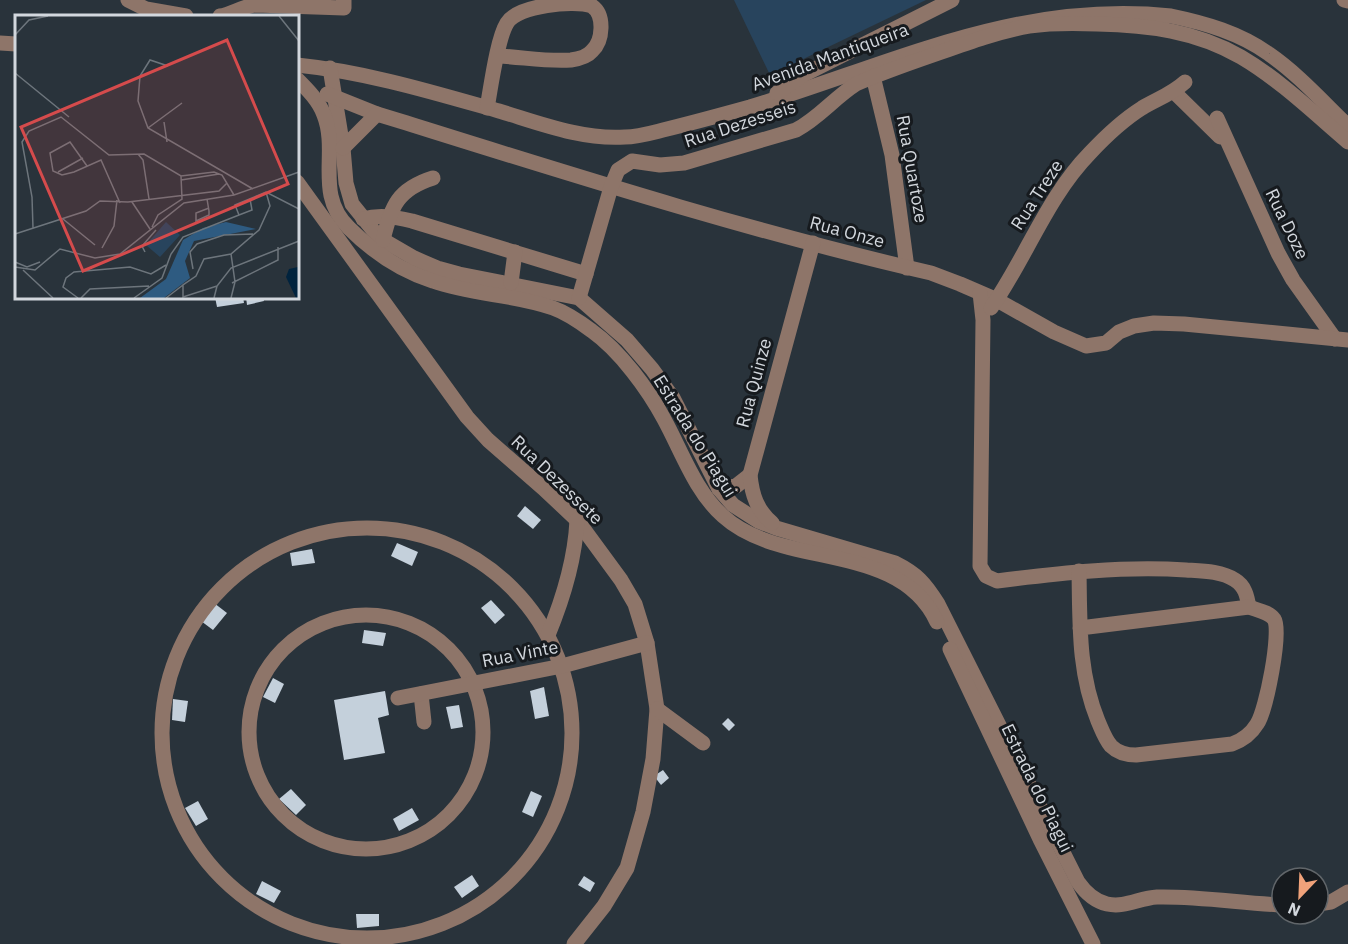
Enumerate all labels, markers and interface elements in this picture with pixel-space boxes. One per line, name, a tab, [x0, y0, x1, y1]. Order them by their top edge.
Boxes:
inset map	[15, 15, 298, 298]
street label: Avenida Mantiqueira	[748, 17, 912, 96]
street label: Rua Dezesseis	[681, 95, 799, 152]
street label: Rua Quartoze	[892, 113, 933, 225]
street label: Rua Treze	[1005, 155, 1068, 234]
street label: Rua Doze	[1261, 185, 1314, 263]
street label: Rua Onze	[807, 210, 887, 253]
street label: Rua Quinze	[731, 336, 776, 430]
street label: Estrada do Piagui	[649, 370, 742, 501]
street label: Rua Dezessete	[507, 430, 608, 529]
street label: Rua Vinte	[480, 635, 560, 672]
street label: Estrada do Piagui	[996, 720, 1078, 856]
north arrow	[1270, 866, 1330, 926]
text: N	[1285, 898, 1303, 921]

